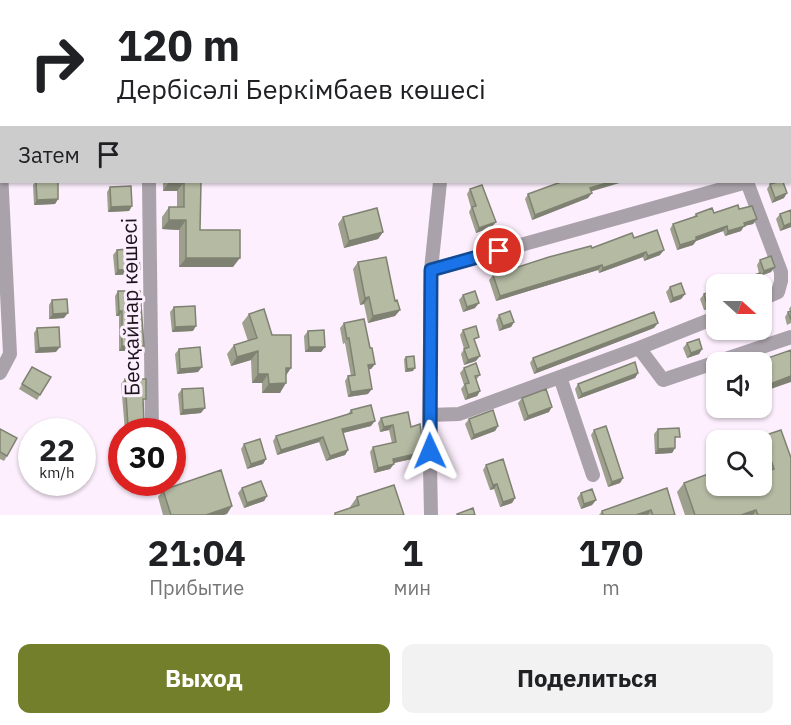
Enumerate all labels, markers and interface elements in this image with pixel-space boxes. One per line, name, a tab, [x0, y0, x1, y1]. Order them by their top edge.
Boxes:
text: 120 m	[117, 18, 240, 73]
icon: right	[18, 24, 96, 102]
text: Дербісәлі Беркімбаев көшесі	[117, 71, 486, 106]
icon: arrive	[92, 138, 125, 171]
text: Затем	[18, 140, 80, 169]
street label: Бесқайнар көшесі	[114, 218, 146, 396]
pin	[473, 225, 524, 276]
icon: arrive	[482, 234, 515, 267]
north arrow	[706, 274, 772, 340]
map controls	[706, 274, 772, 496]
button: sound	[706, 352, 772, 418]
speed limit sign: 30	[108, 418, 186, 496]
position arrow	[398, 419, 462, 483]
text: 22	[39, 430, 75, 469]
button: search	[706, 430, 772, 496]
text: km/h	[39, 463, 75, 482]
text: 21:04	[148, 529, 246, 576]
text: 1	[401, 529, 423, 576]
text: 170	[579, 529, 643, 576]
text: Прибытие	[149, 574, 244, 601]
text: мин	[394, 574, 431, 601]
text: m	[602, 574, 620, 601]
button: Выход	[18, 644, 390, 713]
button: Поделиться	[402, 644, 773, 713]

